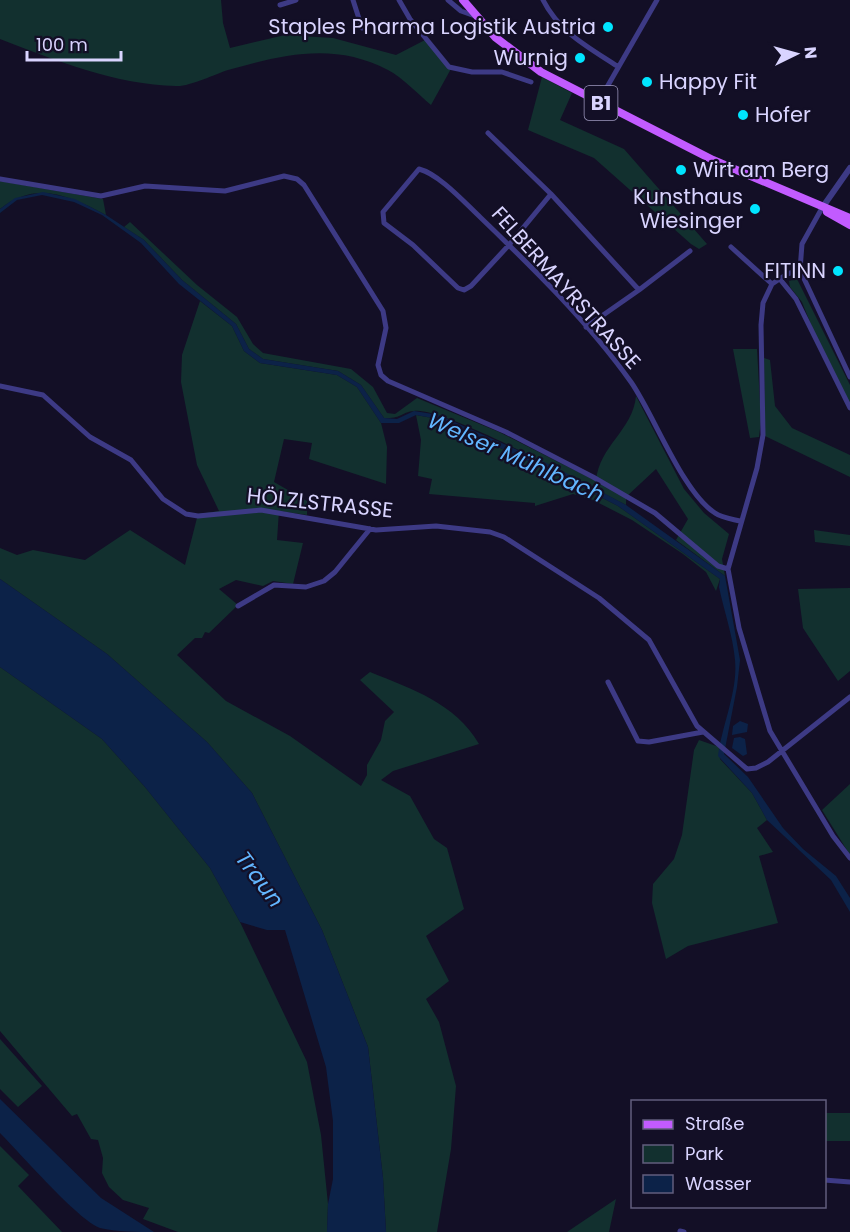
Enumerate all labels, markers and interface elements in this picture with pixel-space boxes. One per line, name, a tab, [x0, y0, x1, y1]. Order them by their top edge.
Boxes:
place label: Staples Pharma Logistik Austria	[268, 12, 596, 41]
marker: Staples Pharma Logistik Austria	[601, 20, 615, 34]
scale bar	[27, 24, 122, 62]
north arrow	[766, 24, 826, 84]
text: 100 m	[36, 32, 88, 57]
place label: Wurnig	[493, 43, 568, 72]
text: N	[798, 46, 822, 60]
marker: Wurnig	[573, 51, 587, 65]
place label: Happy Fit	[659, 67, 757, 96]
marker: Happy Fit	[640, 75, 654, 89]
road number: B1	[584, 86, 618, 120]
place label: Hofer	[755, 100, 811, 129]
marker: Hofer	[736, 108, 750, 122]
place label: Wirt am Berg	[693, 155, 829, 184]
marker: Wirt am Berg	[674, 163, 688, 177]
place label: Kunsthaus Wiesinger	[633, 182, 743, 235]
street label: FELBERMAYRSTRASSE	[485, 200, 647, 375]
marker: Kunsthaus Wiesinger	[748, 202, 762, 216]
place label: FITINN	[764, 256, 826, 285]
marker: FITINN	[831, 264, 845, 278]
water label: Welser Mühlbach	[423, 405, 609, 510]
street label: HÖLZLSTRASSE	[246, 480, 394, 525]
water label: Traun	[228, 845, 291, 914]
legend	[631, 1100, 826, 1208]
text: Straße	[685, 1111, 744, 1136]
text: Park	[685, 1141, 724, 1166]
text: Wasser	[685, 1171, 752, 1196]

